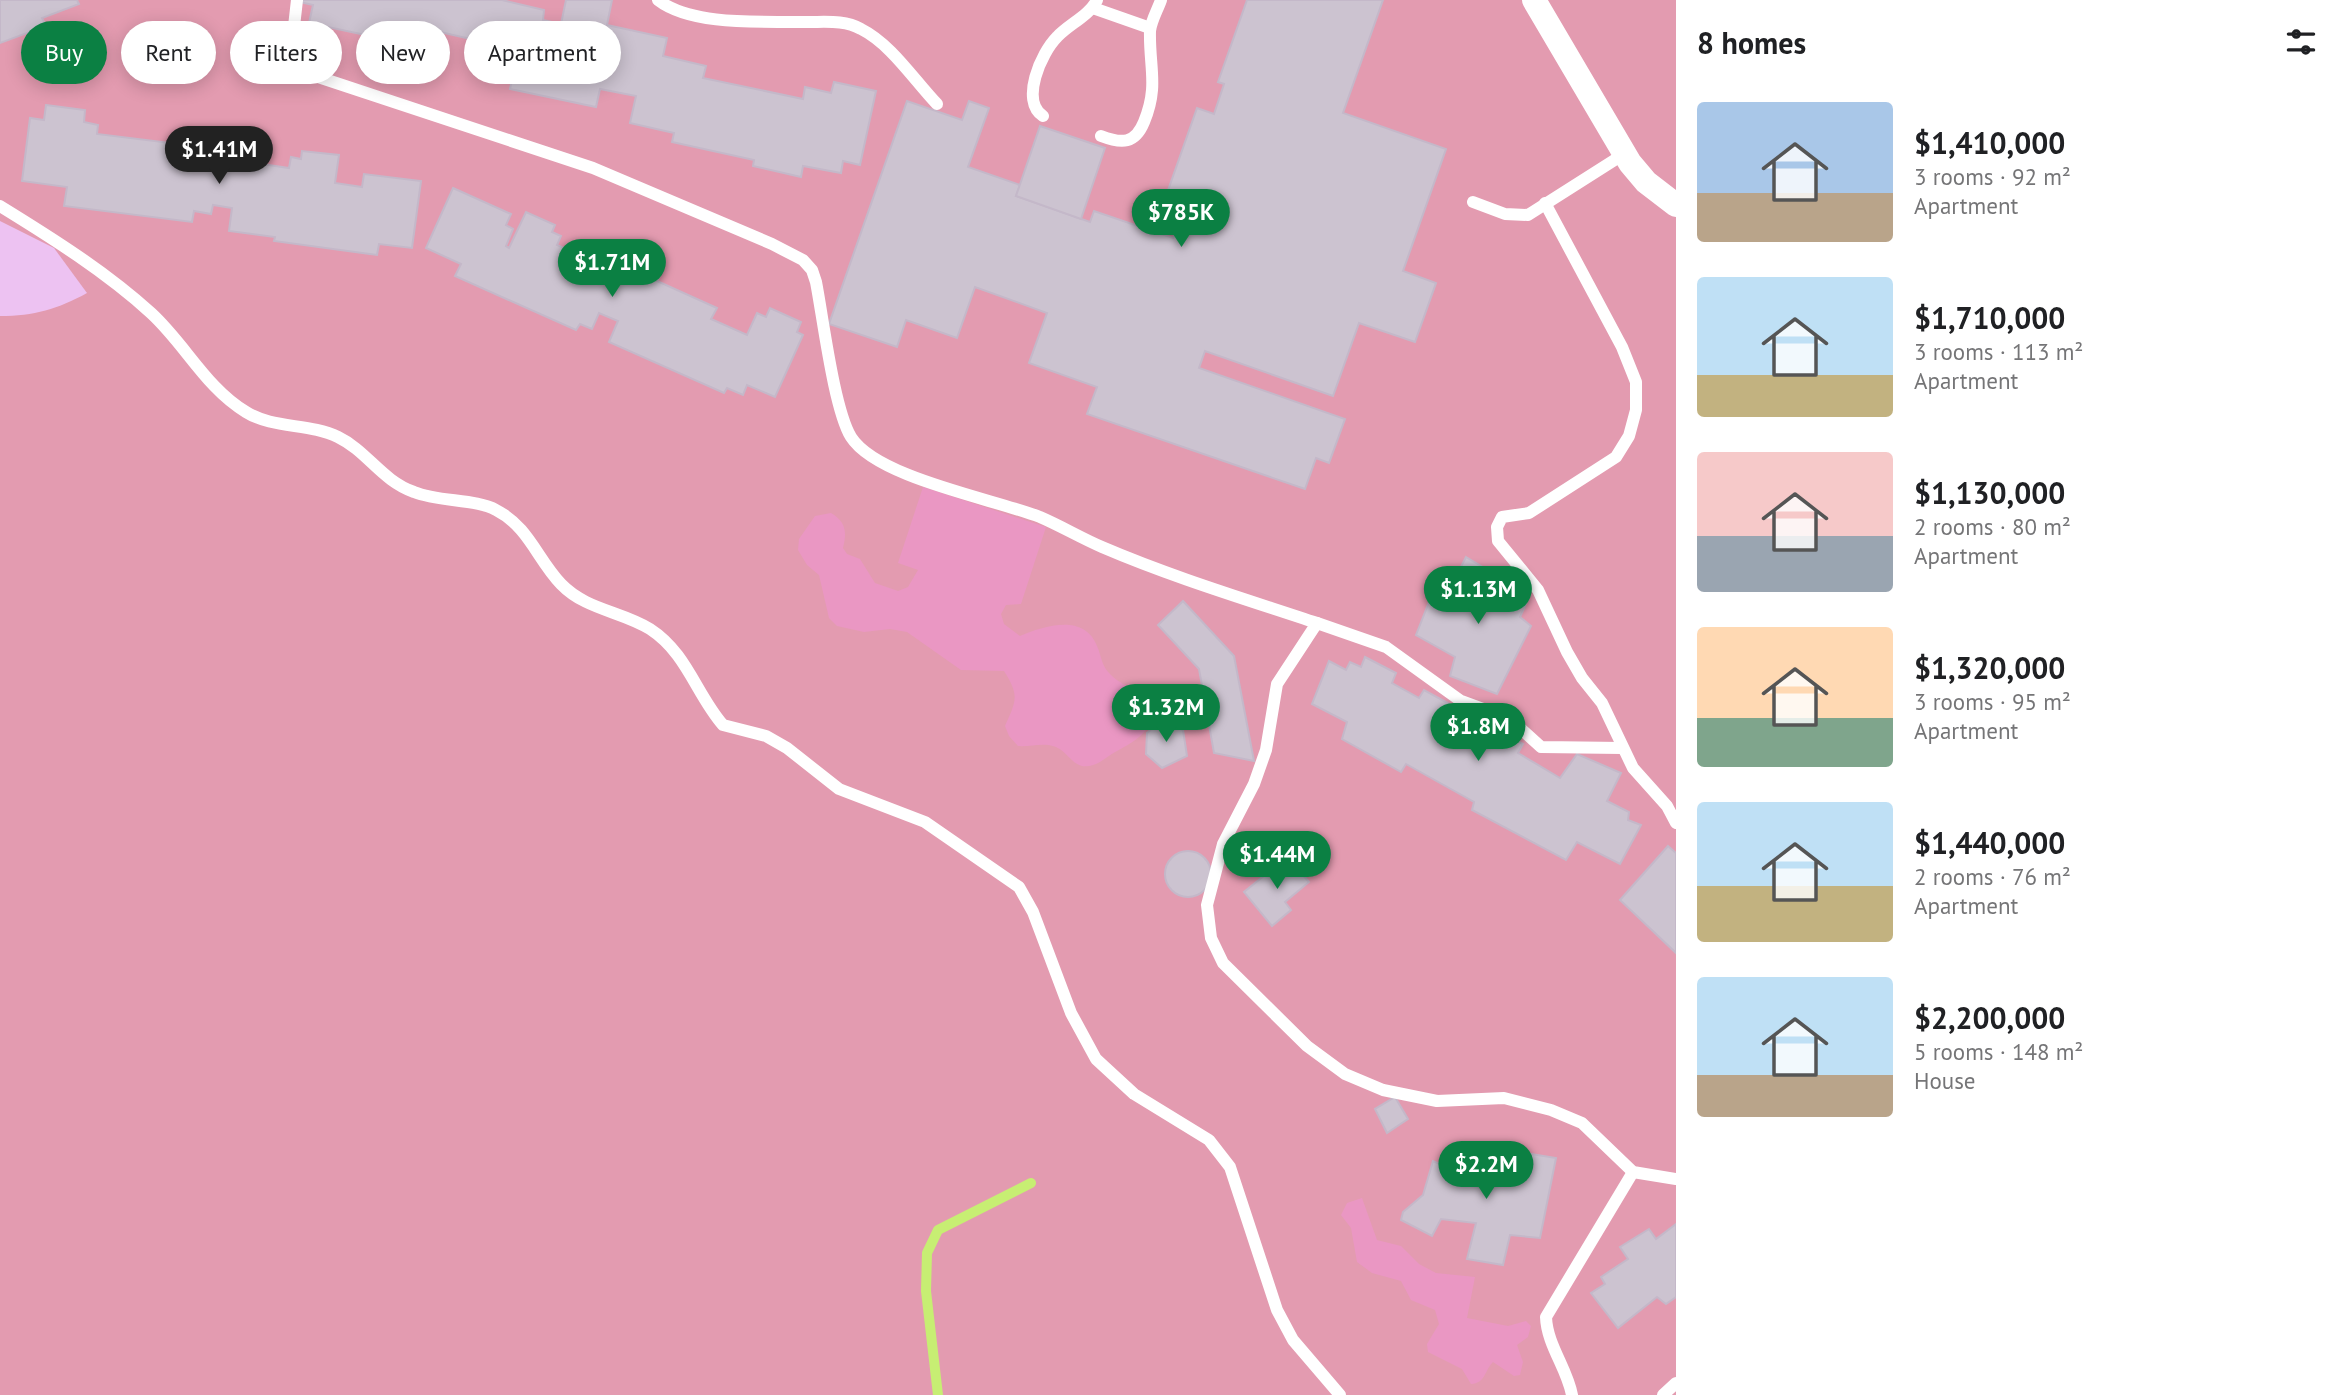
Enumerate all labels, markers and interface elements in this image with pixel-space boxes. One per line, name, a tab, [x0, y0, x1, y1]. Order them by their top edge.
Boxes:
chip: Buy	[21, 21, 107, 84]
chip: Rent	[121, 21, 216, 84]
chip: Filters	[230, 21, 342, 84]
chip: New	[356, 21, 450, 84]
chip: Apartment	[464, 21, 621, 84]
text: 8 homes	[1697, 23, 1806, 62]
icon: filters	[2282, 23, 2320, 61]
text: $1,410,000	[1914, 123, 2065, 162]
pin: $1.41M	[162, 127, 276, 186]
icon: home	[1753, 130, 1837, 214]
text: $1.41M	[181, 134, 257, 163]
text: 3 rooms · 92 m²	[1914, 162, 2071, 191]
pin: $785K	[1132, 190, 1230, 249]
text: Apartment	[1914, 191, 2018, 220]
text: $785K	[1148, 197, 1214, 226]
pin: $1.71M	[555, 240, 669, 299]
text: $1.71M	[574, 247, 650, 276]
text: $1,710,000	[1914, 298, 2065, 337]
icon: home	[1753, 305, 1837, 389]
text: 3 rooms · 113 m²	[1914, 337, 2083, 366]
text: Apartment	[1914, 366, 2018, 395]
text: $1,130,000	[1914, 473, 2065, 512]
icon: home	[1753, 480, 1837, 564]
text: 2 rooms · 80 m²	[1914, 512, 2071, 541]
text: Apartment	[1914, 541, 2018, 570]
pin: $1.13M	[1421, 566, 1535, 626]
text: $1.13M	[1440, 574, 1516, 603]
text: $1,320,000	[1914, 648, 2065, 687]
icon: home	[1753, 655, 1837, 739]
pin: $1.32M	[1109, 684, 1223, 744]
text: 3 rooms · 95 m²	[1914, 687, 2071, 716]
text: $1.32M	[1128, 692, 1204, 721]
pin: $1.8M	[1429, 704, 1527, 763]
text: $1.8M	[1446, 711, 1510, 740]
text: Apartment	[1914, 716, 2018, 745]
text: $1,440,000	[1914, 823, 2065, 862]
icon: home	[1753, 830, 1837, 914]
pin: $1.44M	[1220, 832, 1334, 891]
text: $1.44M	[1239, 839, 1315, 868]
text: 2 rooms · 76 m²	[1914, 862, 2071, 891]
text: Apartment	[1914, 891, 2018, 920]
text: $2,200,000	[1914, 998, 2065, 1037]
icon: home	[1753, 1005, 1837, 1089]
text: 5 rooms · 148 m²	[1914, 1037, 2083, 1066]
text: House	[1914, 1066, 1976, 1095]
pin: $2.2M	[1437, 1142, 1535, 1201]
text: $2.2M	[1454, 1149, 1518, 1178]

